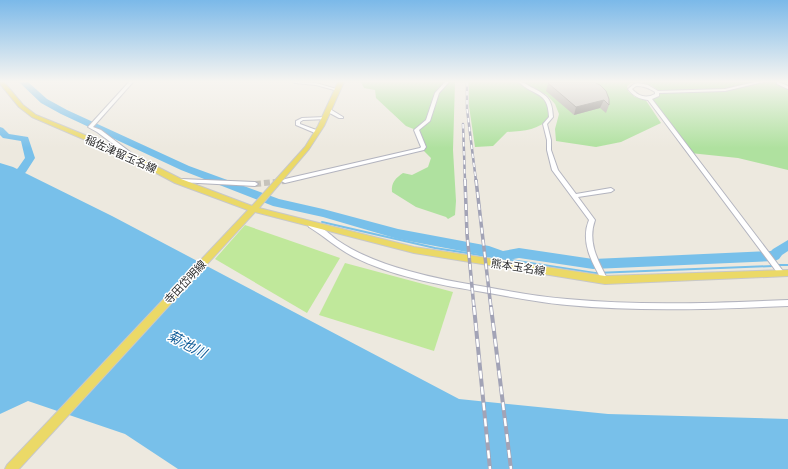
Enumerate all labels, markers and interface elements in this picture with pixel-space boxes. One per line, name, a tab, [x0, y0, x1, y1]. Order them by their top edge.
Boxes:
street label: 稲佐津留玉名線	[83, 133, 159, 175]
street label: 熊本玉名線	[490, 257, 546, 277]
street label: 寺田岱明線	[162, 258, 208, 306]
water label: 菊池川	[165, 327, 211, 362]

